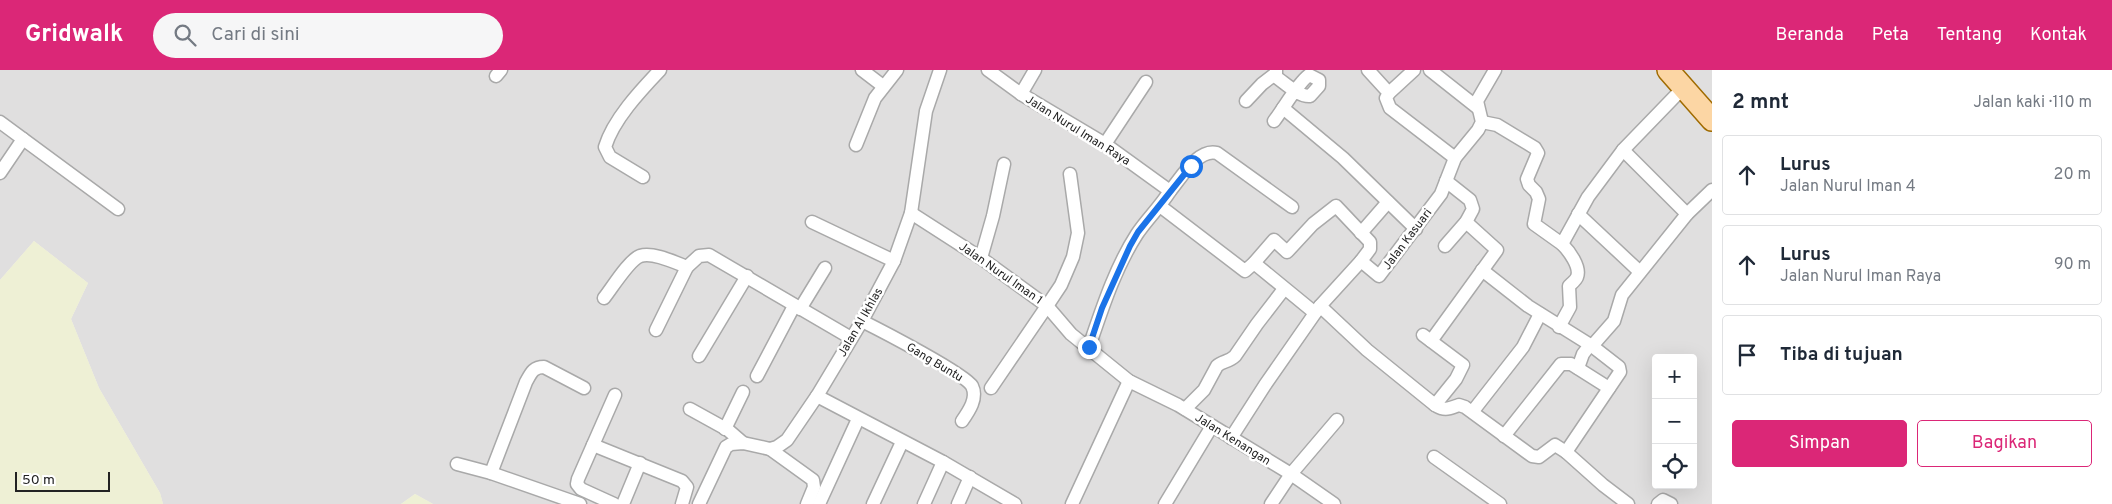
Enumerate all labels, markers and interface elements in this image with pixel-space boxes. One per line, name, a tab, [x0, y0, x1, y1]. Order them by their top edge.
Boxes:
search box	[153, 13, 503, 58]
text: Gridwalk	[25, 20, 123, 50]
icon: search	[171, 21, 199, 49]
text: Cari di sini	[211, 23, 300, 47]
text: Beranda	[1775, 24, 1844, 47]
text: Peta	[1872, 24, 1909, 47]
text: Tentang	[1937, 24, 2002, 47]
text: Kontak	[2030, 24, 2087, 47]
text: 2 mnt	[1732, 89, 1789, 116]
street label: Jalan Nurul Iman Raya	[1022, 92, 1133, 170]
text: Jalan kaki · 110 m	[1973, 93, 2092, 113]
text: Lurus	[1780, 153, 1831, 177]
route start	[1180, 155, 1203, 178]
icon: ahead	[1733, 161, 1761, 189]
text: 20 m	[2054, 165, 2091, 185]
text: Jalan Nurul Iman 4	[1780, 177, 1916, 197]
street label: Jalan Kasuari	[1380, 206, 1436, 273]
street label: Jalan Nurul Iman 1	[955, 239, 1045, 309]
text: Lurus	[1780, 243, 1831, 267]
icon: ahead	[1733, 251, 1761, 279]
text: 90 m	[2054, 255, 2091, 275]
text: Jalan Nurul Iman Raya	[1780, 267, 1941, 287]
street label: Jalan Al Ikhlas	[835, 285, 887, 360]
route end	[1078, 336, 1101, 359]
street label: Gang Buntu	[903, 340, 966, 386]
icon: arrive	[1733, 341, 1761, 369]
text: Tiba di tujuan	[1780, 343, 1903, 367]
map controls	[1652, 354, 1697, 489]
button: +	[1652, 354, 1697, 399]
button: −	[1652, 399, 1697, 444]
street label: Jalan Kenangan	[1192, 410, 1273, 470]
button: Simpan	[1732, 420, 1907, 467]
button: Bagikan	[1917, 420, 2092, 467]
button: locate	[1652, 444, 1697, 489]
scale bar	[15, 469, 110, 492]
text: 50 m	[22, 472, 55, 489]

